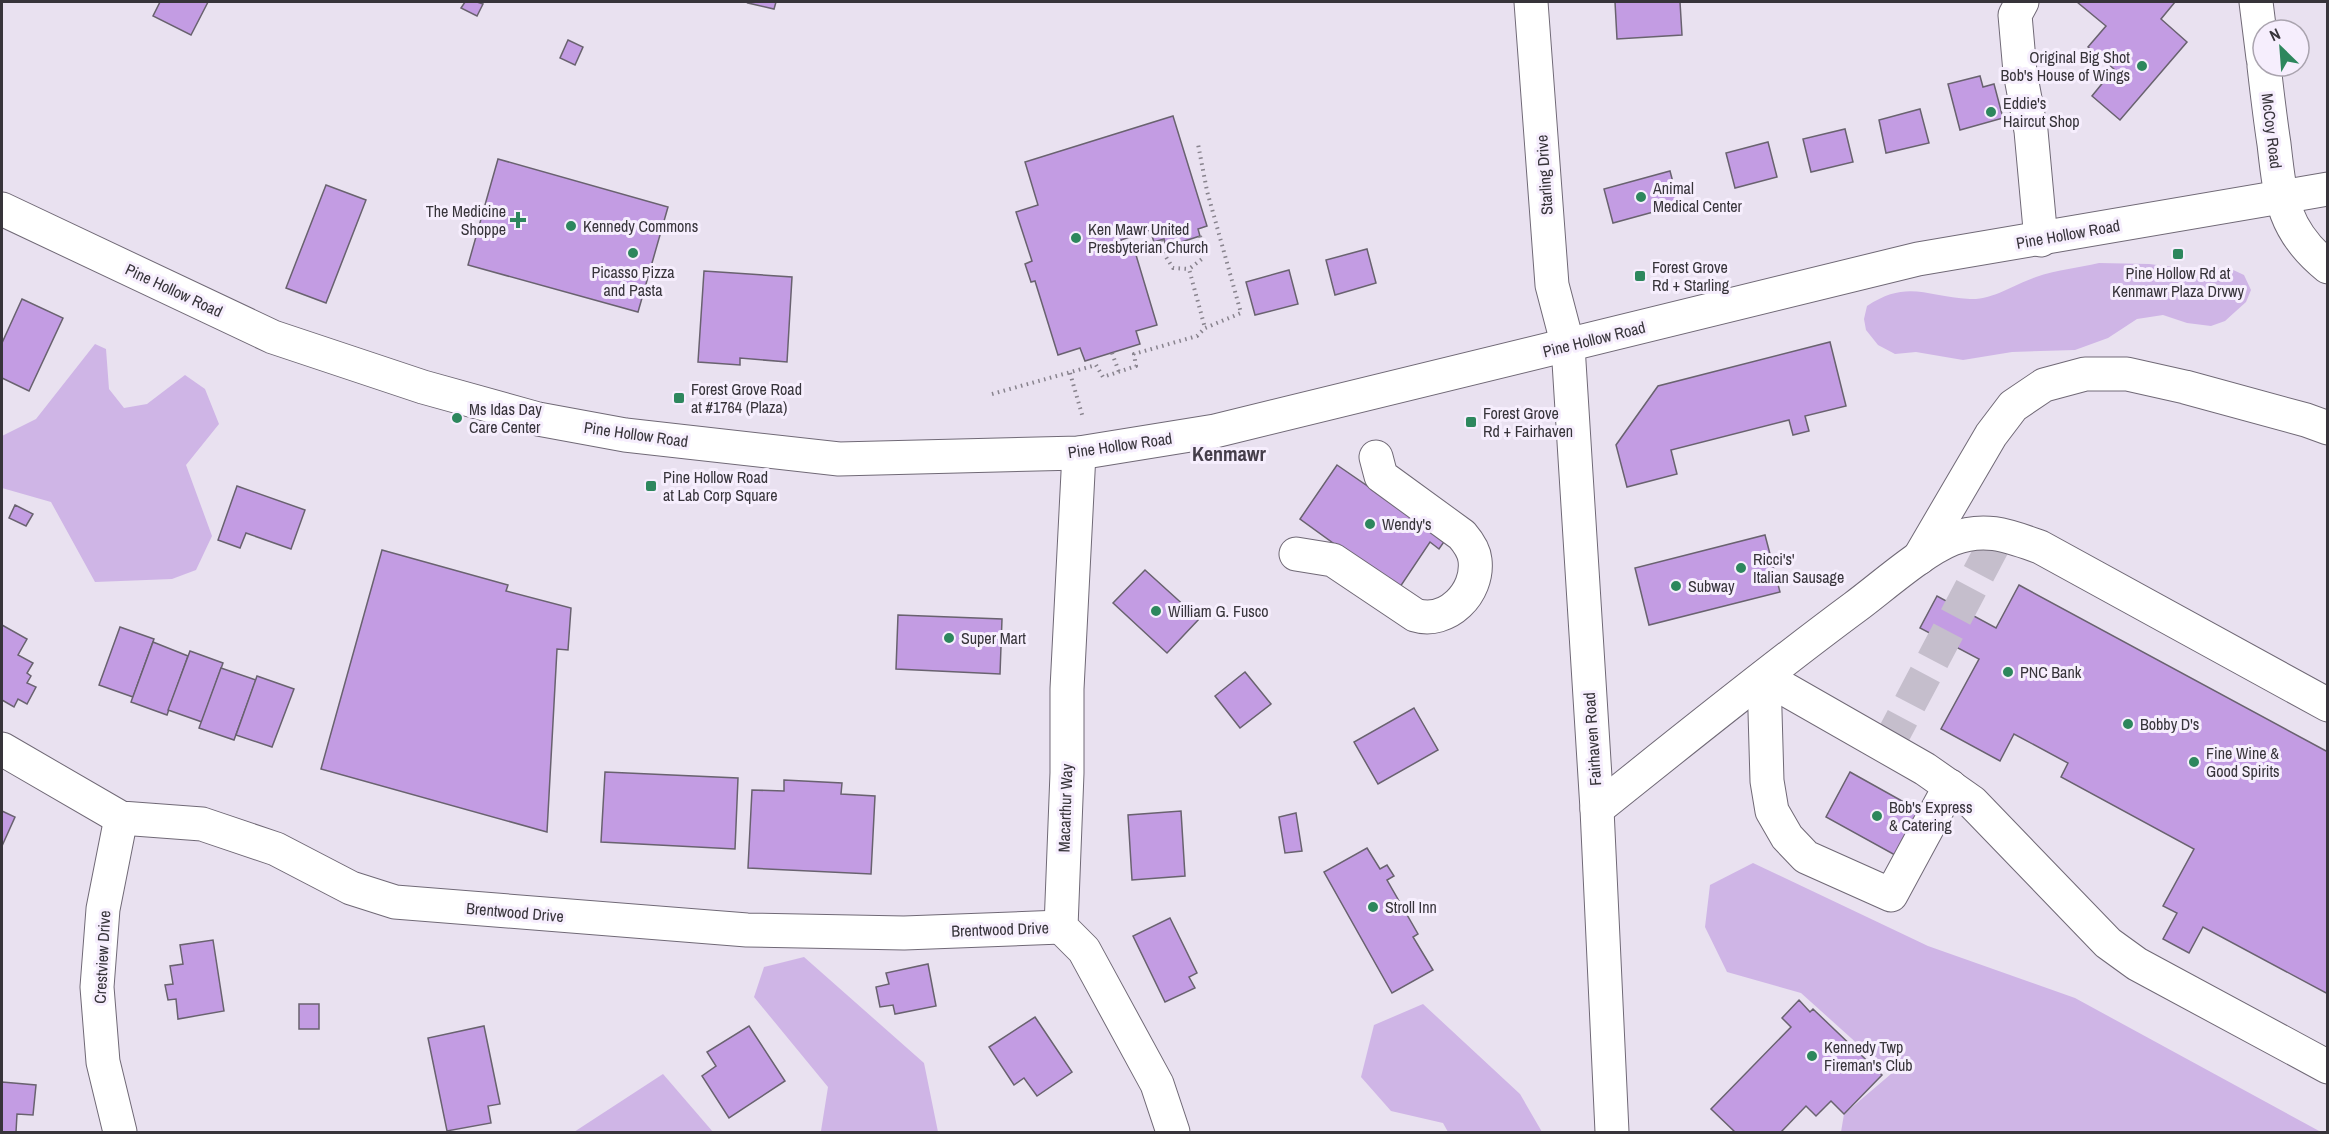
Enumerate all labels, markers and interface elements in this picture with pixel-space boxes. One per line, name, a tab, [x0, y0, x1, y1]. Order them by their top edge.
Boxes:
north arrow	[2251, 18, 2311, 78]
text: N	[2266, 22, 2284, 46]
place label: Original Big Shot Bob's House of Wings	[2001, 46, 2130, 86]
marker: Original Big Shot Bob's House of Wings	[2135, 59, 2149, 73]
place label: Eddie's Haircut Shop	[2003, 92, 2080, 132]
street label: McCoy Road	[2256, 92, 2288, 170]
marker: Eddie's Haircut Shop	[1984, 105, 1998, 119]
street label: Starling Drive	[1530, 134, 1558, 216]
place label: Animal Medical Center	[1652, 177, 1743, 217]
marker: Animal Medical Center	[1634, 190, 1648, 204]
place label: The Medicine Shoppe	[426, 200, 506, 240]
marker: The Medicine Shoppe	[511, 213, 525, 227]
street label: Pine Hollow Road	[2014, 214, 2122, 254]
place label: Kennedy Commons	[583, 215, 698, 237]
place label: Ken Mawr United Presbyterian Church	[1088, 218, 1208, 258]
marker: Kennedy Commons	[564, 219, 578, 233]
marker: Ken Mawr United Presbyterian Church	[1069, 231, 1083, 245]
marker: Picasso Pizza and Pasta	[626, 246, 640, 260]
marker: Pine Hollow Rd at Kenmawr Plaza Drvwy	[2171, 247, 2185, 261]
place label: Forest Grove Rd + Starling	[1652, 256, 1730, 296]
street label: Pine Hollow Road	[122, 258, 226, 322]
place label: Picasso Pizza and Pasta	[591, 261, 675, 301]
place label: Pine Hollow Rd at Kenmawr Plaza Drvwy	[2112, 262, 2244, 302]
marker: Forest Grove Rd + Starling	[1633, 269, 1647, 283]
street label: Pine Hollow Road	[1540, 316, 1648, 362]
place label: Forest Grove Road at #1764 (Plaza)	[691, 378, 802, 418]
marker: Forest Grove Road at #1764 (Plaza)	[672, 391, 686, 405]
place label: Ms Idas Day Care Center	[469, 398, 542, 438]
place label: Forest Grove Rd + Fairhaven	[1483, 402, 1573, 442]
marker: Ms Idas Day Care Center	[450, 411, 464, 425]
marker: Forest Grove Rd + Fairhaven	[1464, 415, 1478, 429]
street label: Pine Hollow Road	[582, 416, 690, 452]
street label: Pine Hollow Road	[1066, 427, 1174, 463]
district label: Kenmawr	[1192, 440, 1267, 467]
place label: Pine Hollow Road at Lab Corp Square	[663, 466, 778, 506]
marker: Pine Hollow Road at Lab Corp Square	[644, 479, 658, 493]
place label: Wendy's	[1382, 513, 1432, 535]
marker: Wendy's	[1363, 517, 1377, 531]
place label: Ricci's' Italian Sausage	[1753, 548, 1844, 588]
marker: Ricci's' Italian Sausage	[1734, 561, 1748, 575]
place label: Subway	[1688, 575, 1735, 597]
marker: Subway	[1669, 579, 1683, 593]
place label: William G. Fusco	[1168, 600, 1269, 622]
marker: William G. Fusco	[1149, 604, 1163, 618]
place label: Super Mart	[961, 627, 1026, 649]
marker: Super Mart	[942, 631, 956, 645]
place label: PNC Bank	[2020, 661, 2082, 683]
marker: PNC Bank	[2001, 665, 2015, 679]
street label: Fairhaven Road	[1578, 692, 1606, 786]
place label: Bobby D's	[2140, 713, 2199, 735]
marker: Bobby D's	[2121, 717, 2135, 731]
place label: Fine Wine & Good Spirits	[2206, 742, 2280, 782]
marker: Fine Wine & Good Spirits	[2187, 755, 2201, 769]
street label: Macarthur Way	[1052, 763, 1078, 853]
place label: Bob's Express & Catering	[1889, 796, 1972, 836]
marker: Bob's Express & Catering	[1870, 809, 1884, 823]
place label: Stroll Inn	[1385, 896, 1437, 918]
street label: Brentwood Drive	[465, 897, 565, 927]
marker: Stroll Inn	[1366, 900, 1380, 914]
street label: Crestview Drive	[89, 910, 115, 1004]
street label: Brentwood Drive	[951, 916, 1049, 942]
place label: Kennedy Twp Fireman's Club	[1824, 1036, 1913, 1076]
marker: Kennedy Twp Fireman's Club	[1805, 1049, 1819, 1063]

